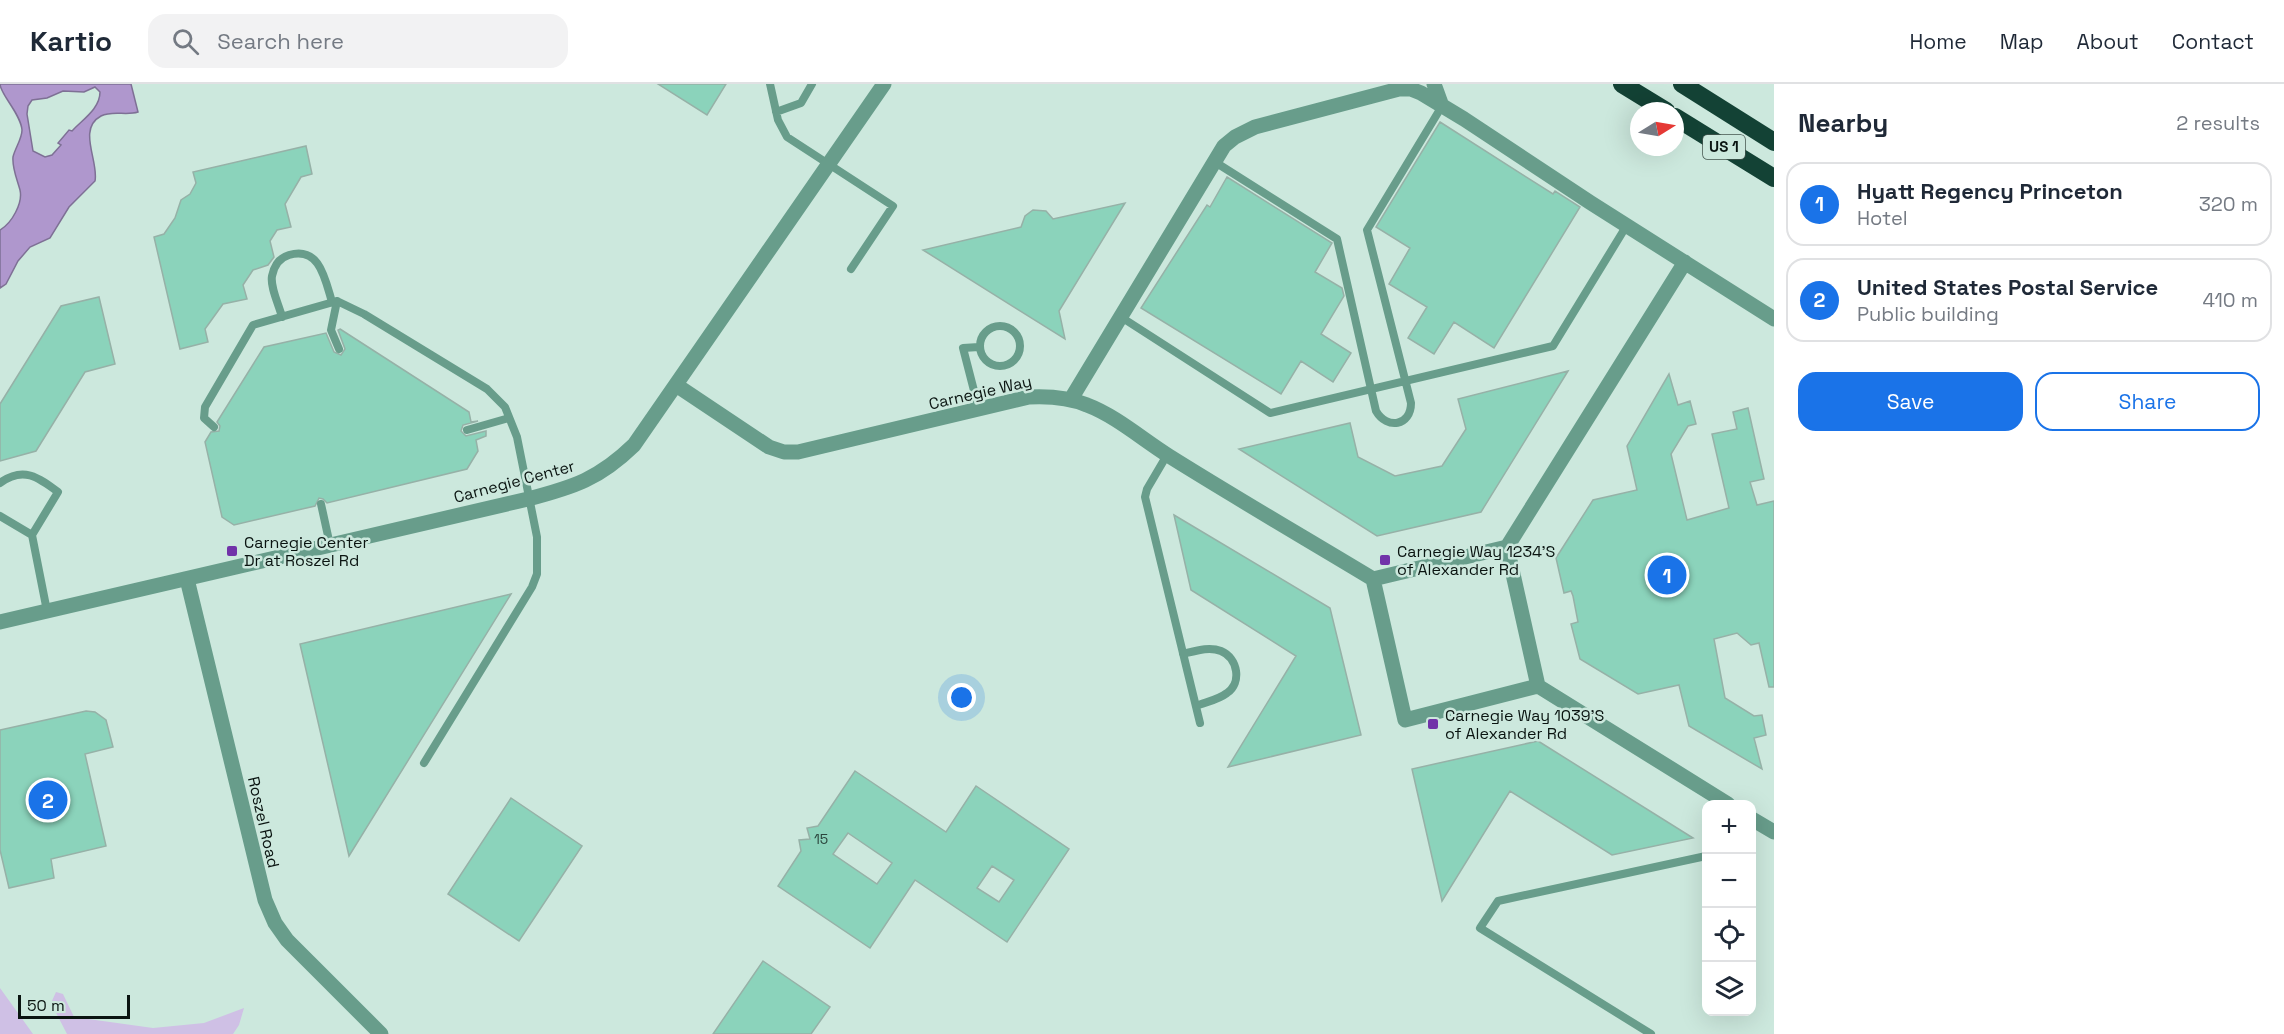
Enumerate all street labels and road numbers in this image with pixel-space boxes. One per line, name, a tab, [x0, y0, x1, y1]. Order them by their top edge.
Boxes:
road number: US 1	[1703, 135, 1745, 159]
street label: Carnegie Way	[927, 370, 1034, 415]
street label: Carnegie Center	[451, 455, 577, 508]
street label: Roszel Road	[243, 774, 284, 870]

